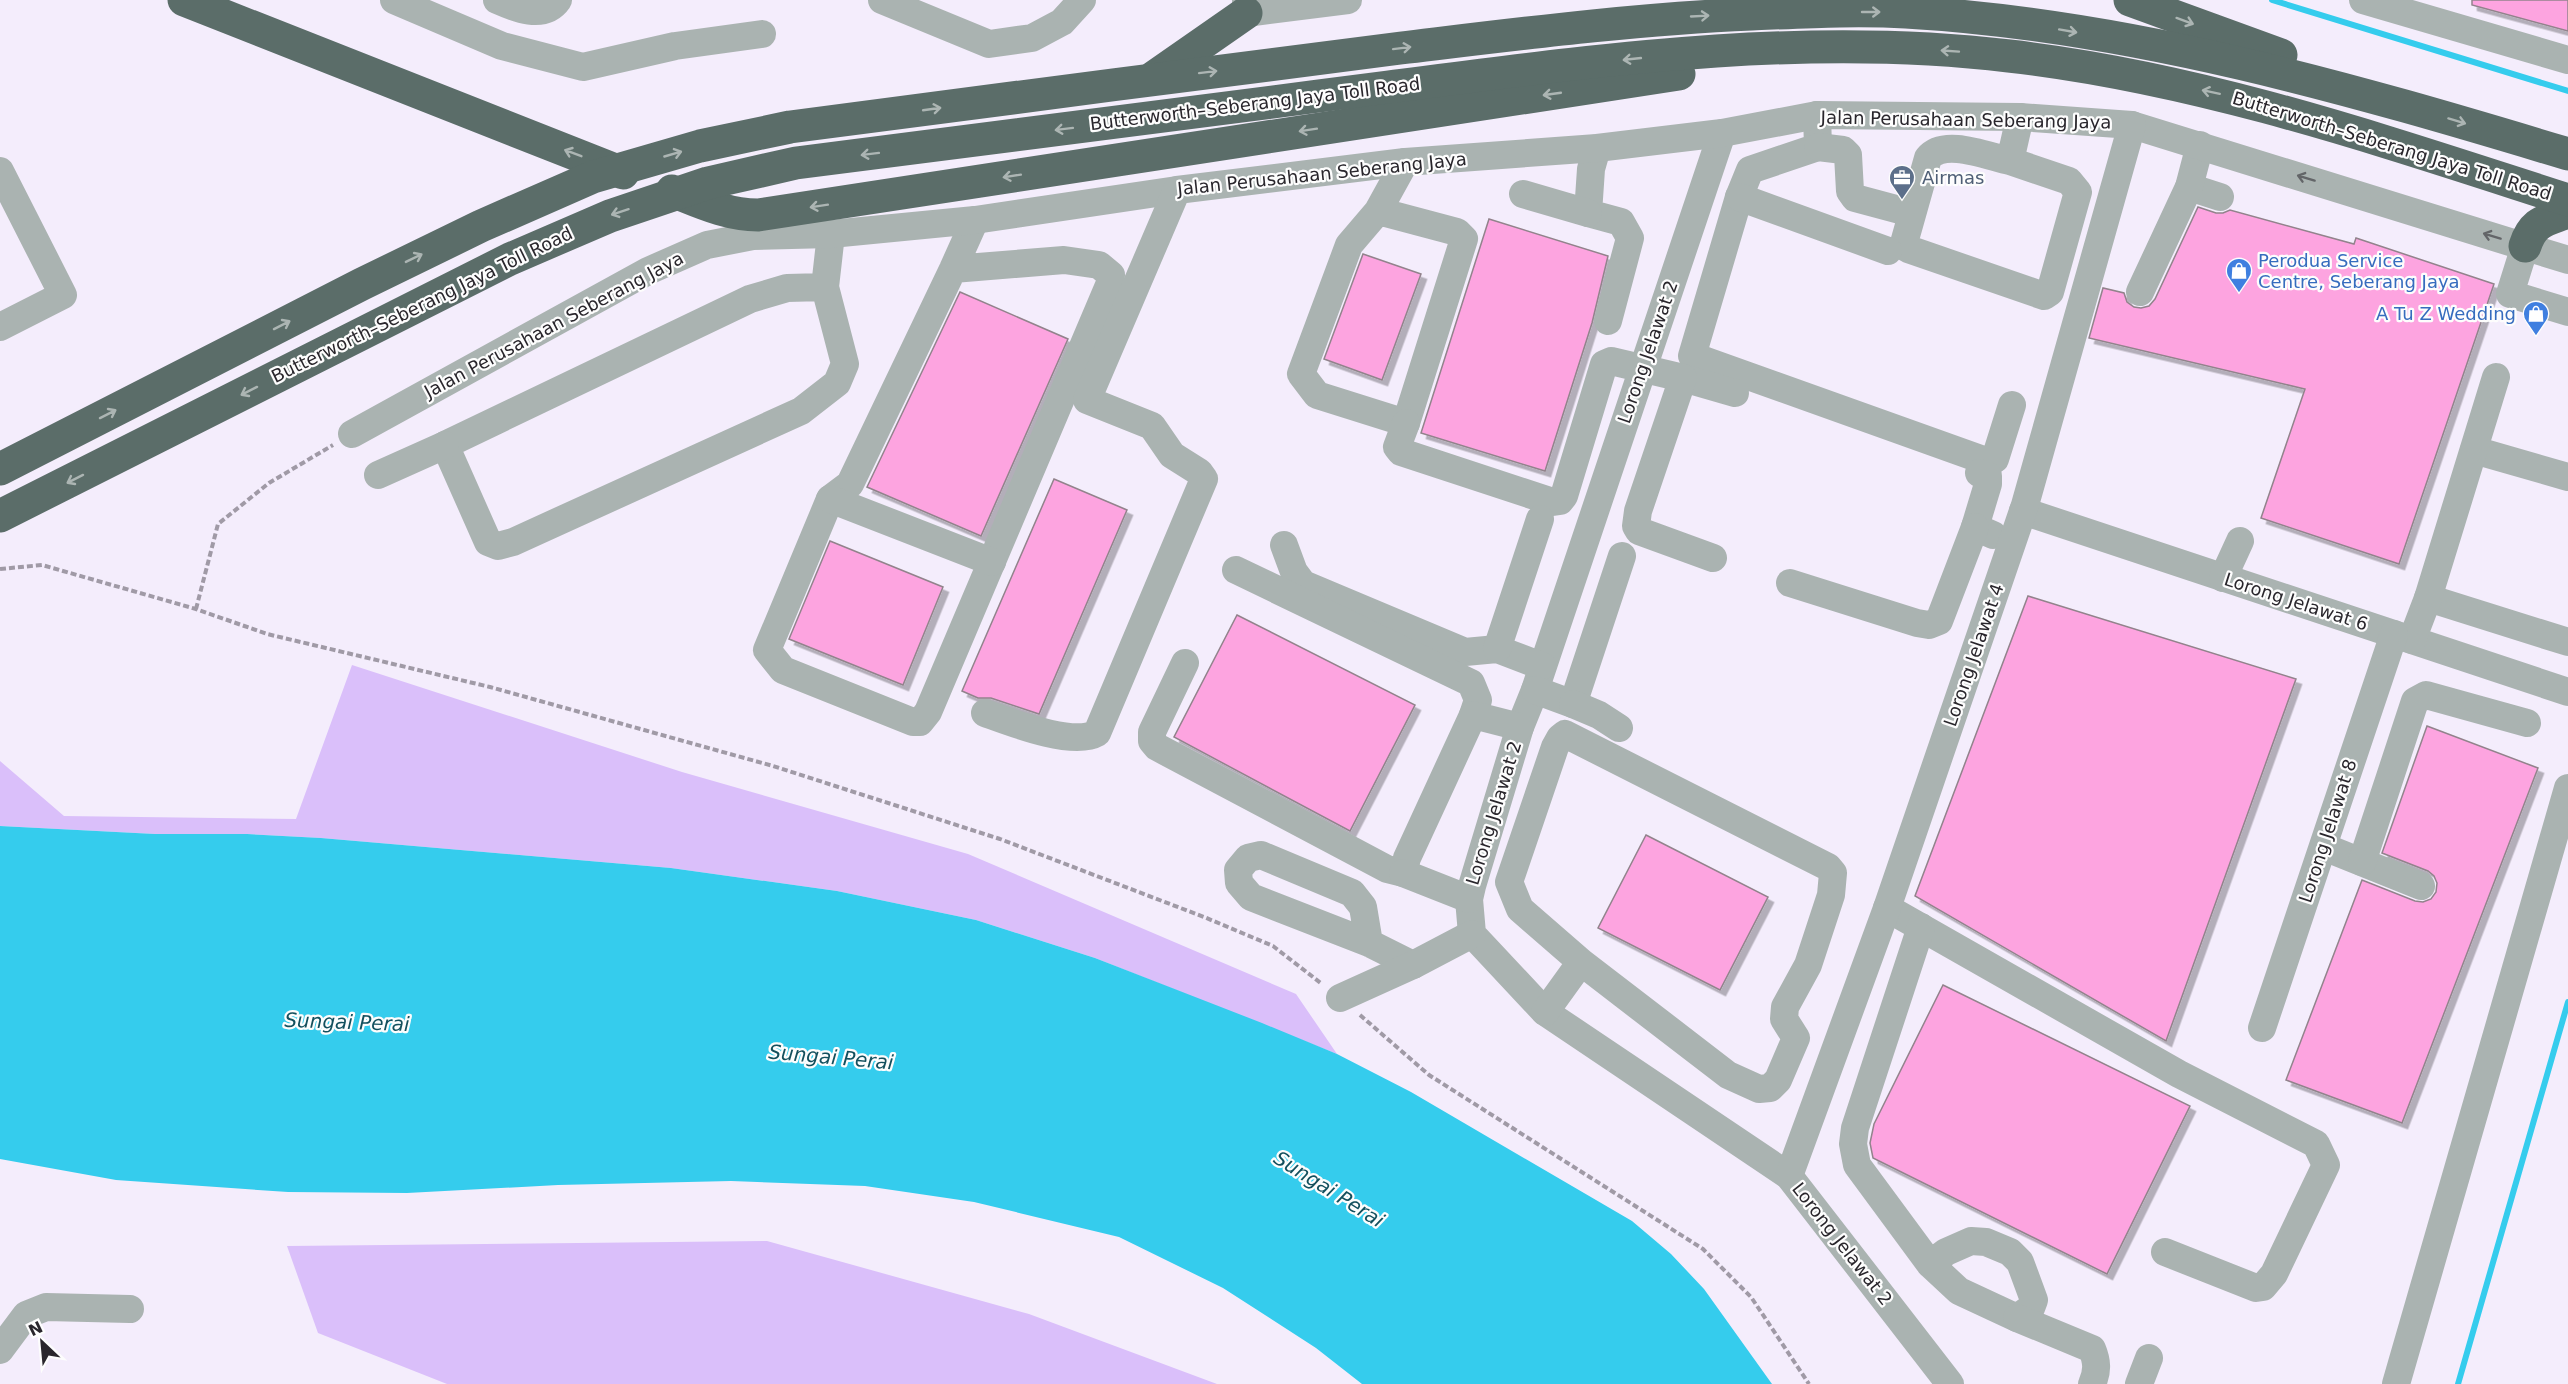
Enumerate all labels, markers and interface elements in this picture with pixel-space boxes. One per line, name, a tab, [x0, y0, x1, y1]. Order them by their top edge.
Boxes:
one-way arrow	[1860, 6, 1880, 18]
one-way arrow	[1690, 11, 1710, 22]
one-way arrow	[2175, 16, 2194, 27]
one-way arrow	[2058, 25, 2077, 36]
one-way arrow	[1391, 42, 1411, 53]
one-way arrow	[1941, 45, 1961, 56]
one-way arrow	[1623, 54, 1643, 65]
one-way arrow	[1198, 67, 1218, 78]
street label: Butterworth–Seberang Jaya Toll Road	[1089, 73, 1421, 134]
one-way arrow	[2201, 86, 2221, 97]
street label: Butterworth–Seberang Jaya Toll Road	[2230, 87, 2554, 204]
one-way arrow	[1543, 89, 1562, 100]
one-way arrow	[921, 103, 941, 114]
street label: Jalan Perusahaan Seberang Jaya	[1820, 106, 2111, 133]
one-way arrow	[2447, 116, 2466, 127]
one-way arrow	[1054, 124, 1074, 135]
one-way arrow	[1299, 125, 1319, 136]
one-way arrow	[564, 147, 583, 158]
one-way arrow	[663, 148, 682, 159]
street label: Jalan Perusahaan Seberang Jaya	[1175, 148, 1468, 199]
one-way arrow	[861, 149, 881, 160]
office icon: Airmas	[1887, 163, 1917, 201]
place label: Airmas	[1922, 167, 1984, 188]
one-way arrow	[1002, 171, 1022, 182]
one-way arrow	[2297, 172, 2316, 183]
one-way arrow	[810, 200, 829, 211]
one-way arrow	[611, 208, 630, 219]
street label: Butterworth–Seberang Jaya Toll Road	[268, 222, 576, 387]
one-way arrow	[2483, 229, 2502, 240]
street label: Jalan Perusahaan Seberang Jaya	[420, 247, 687, 403]
place label: Perodua Service Centre, Seberang Jaya	[2258, 250, 2460, 292]
one-way arrow	[405, 252, 423, 264]
shop icon: Perodua Service Centre, Seberang Jaya	[2224, 256, 2254, 294]
street label: Lorong Jelawat 2	[1613, 278, 1682, 426]
shop icon: A Tu Z Wedding	[2521, 299, 2551, 337]
place label: A Tu Z Wedding	[2376, 303, 2516, 324]
one-way arrow	[272, 318, 290, 330]
one-way arrow	[240, 385, 258, 397]
one-way arrow	[99, 407, 117, 419]
one-way arrow	[66, 473, 84, 485]
street label: Lorong Jelawat 6	[2222, 568, 2371, 635]
street label: Lorong Jelawat 4	[1939, 581, 2008, 729]
street label: Lorong Jelawat 2	[1462, 738, 1525, 888]
street label: Lorong Jelawat 8	[2294, 756, 2361, 905]
water label: Sungai Perai	[284, 1008, 410, 1036]
water label: Sungai Perai	[768, 1040, 895, 1074]
water label: Sungai Perai	[1270, 1146, 1389, 1233]
street label: Lorong Jelawat 2	[1788, 1178, 1897, 1309]
north arrow	[12, 1312, 72, 1372]
text: N	[25, 1317, 46, 1340]

